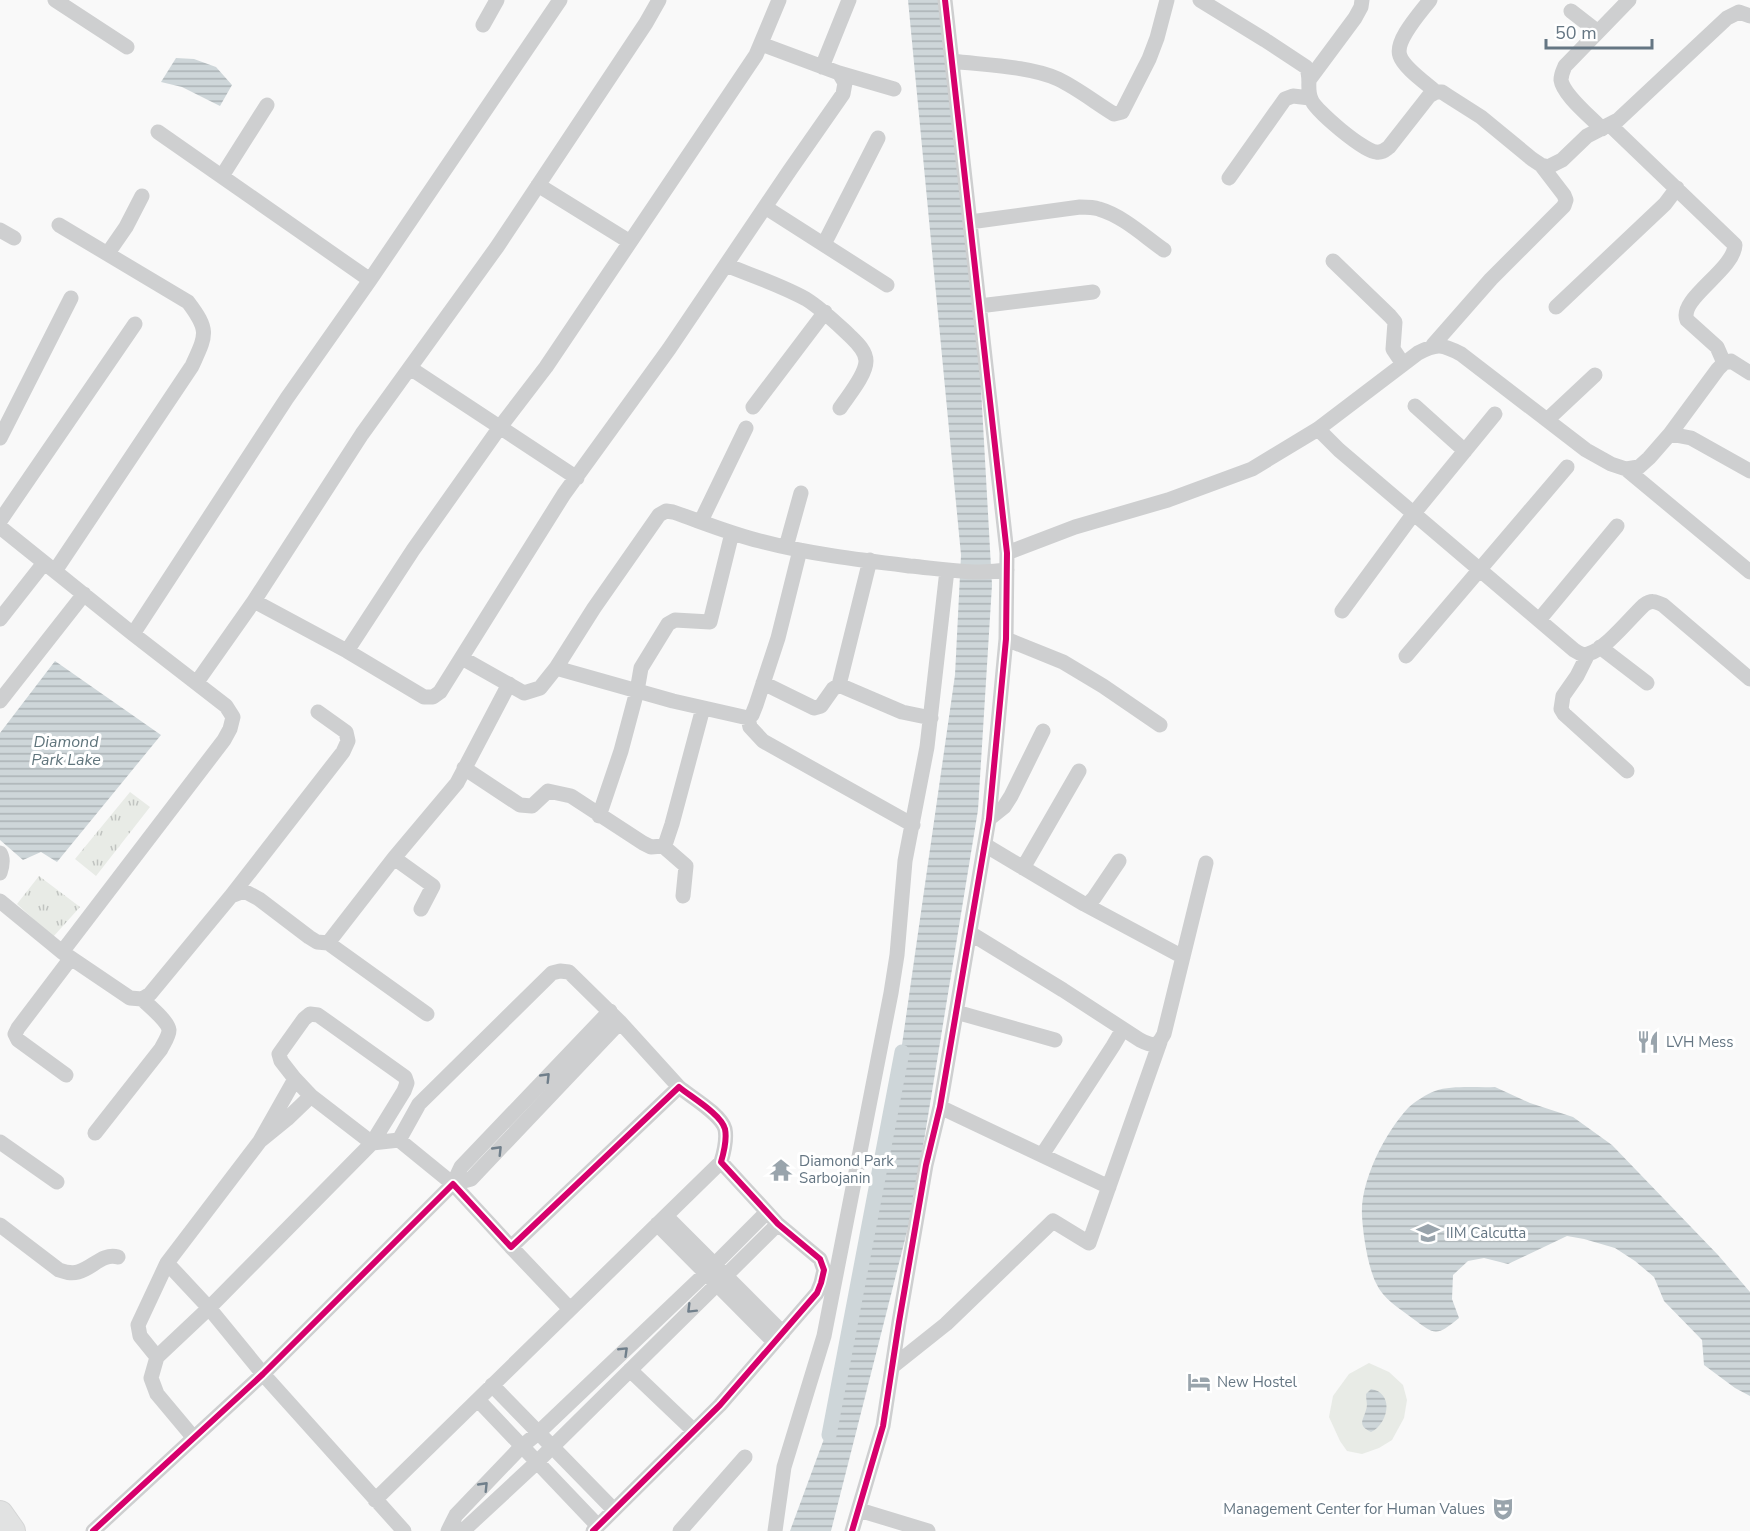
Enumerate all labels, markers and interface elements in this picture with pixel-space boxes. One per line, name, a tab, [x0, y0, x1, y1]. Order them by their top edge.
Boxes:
scale bar	[1546, 12, 1652, 50]
text: 50 m	[1555, 21, 1597, 45]
water label: Diamond Park Lake	[31, 731, 101, 771]
restaurant icon: LVH Mess	[1635, 1029, 1661, 1055]
place label: LVH Mess	[1666, 1032, 1734, 1052]
one-way arrow	[539, 1074, 550, 1085]
one-way arrow	[491, 1147, 502, 1158]
place label: Diamond Park Sarbojanin	[799, 1151, 894, 1188]
temple icon: Diamond Park Sarbojanin	[768, 1157, 794, 1183]
school or university icon: IIM Calcutta	[1415, 1220, 1441, 1246]
place label: IIM Calcutta	[1446, 1223, 1526, 1243]
one-way arrow	[688, 1302, 699, 1313]
one-way arrow	[617, 1347, 628, 1358]
hotel icon: New Hostel	[1186, 1369, 1212, 1395]
place label: New Hostel	[1217, 1372, 1298, 1392]
one-way arrow	[477, 1482, 488, 1492]
theatre icon: Management Center for Human Values	[1490, 1496, 1516, 1522]
place label: Management Center for Human Values	[1223, 1499, 1485, 1519]

